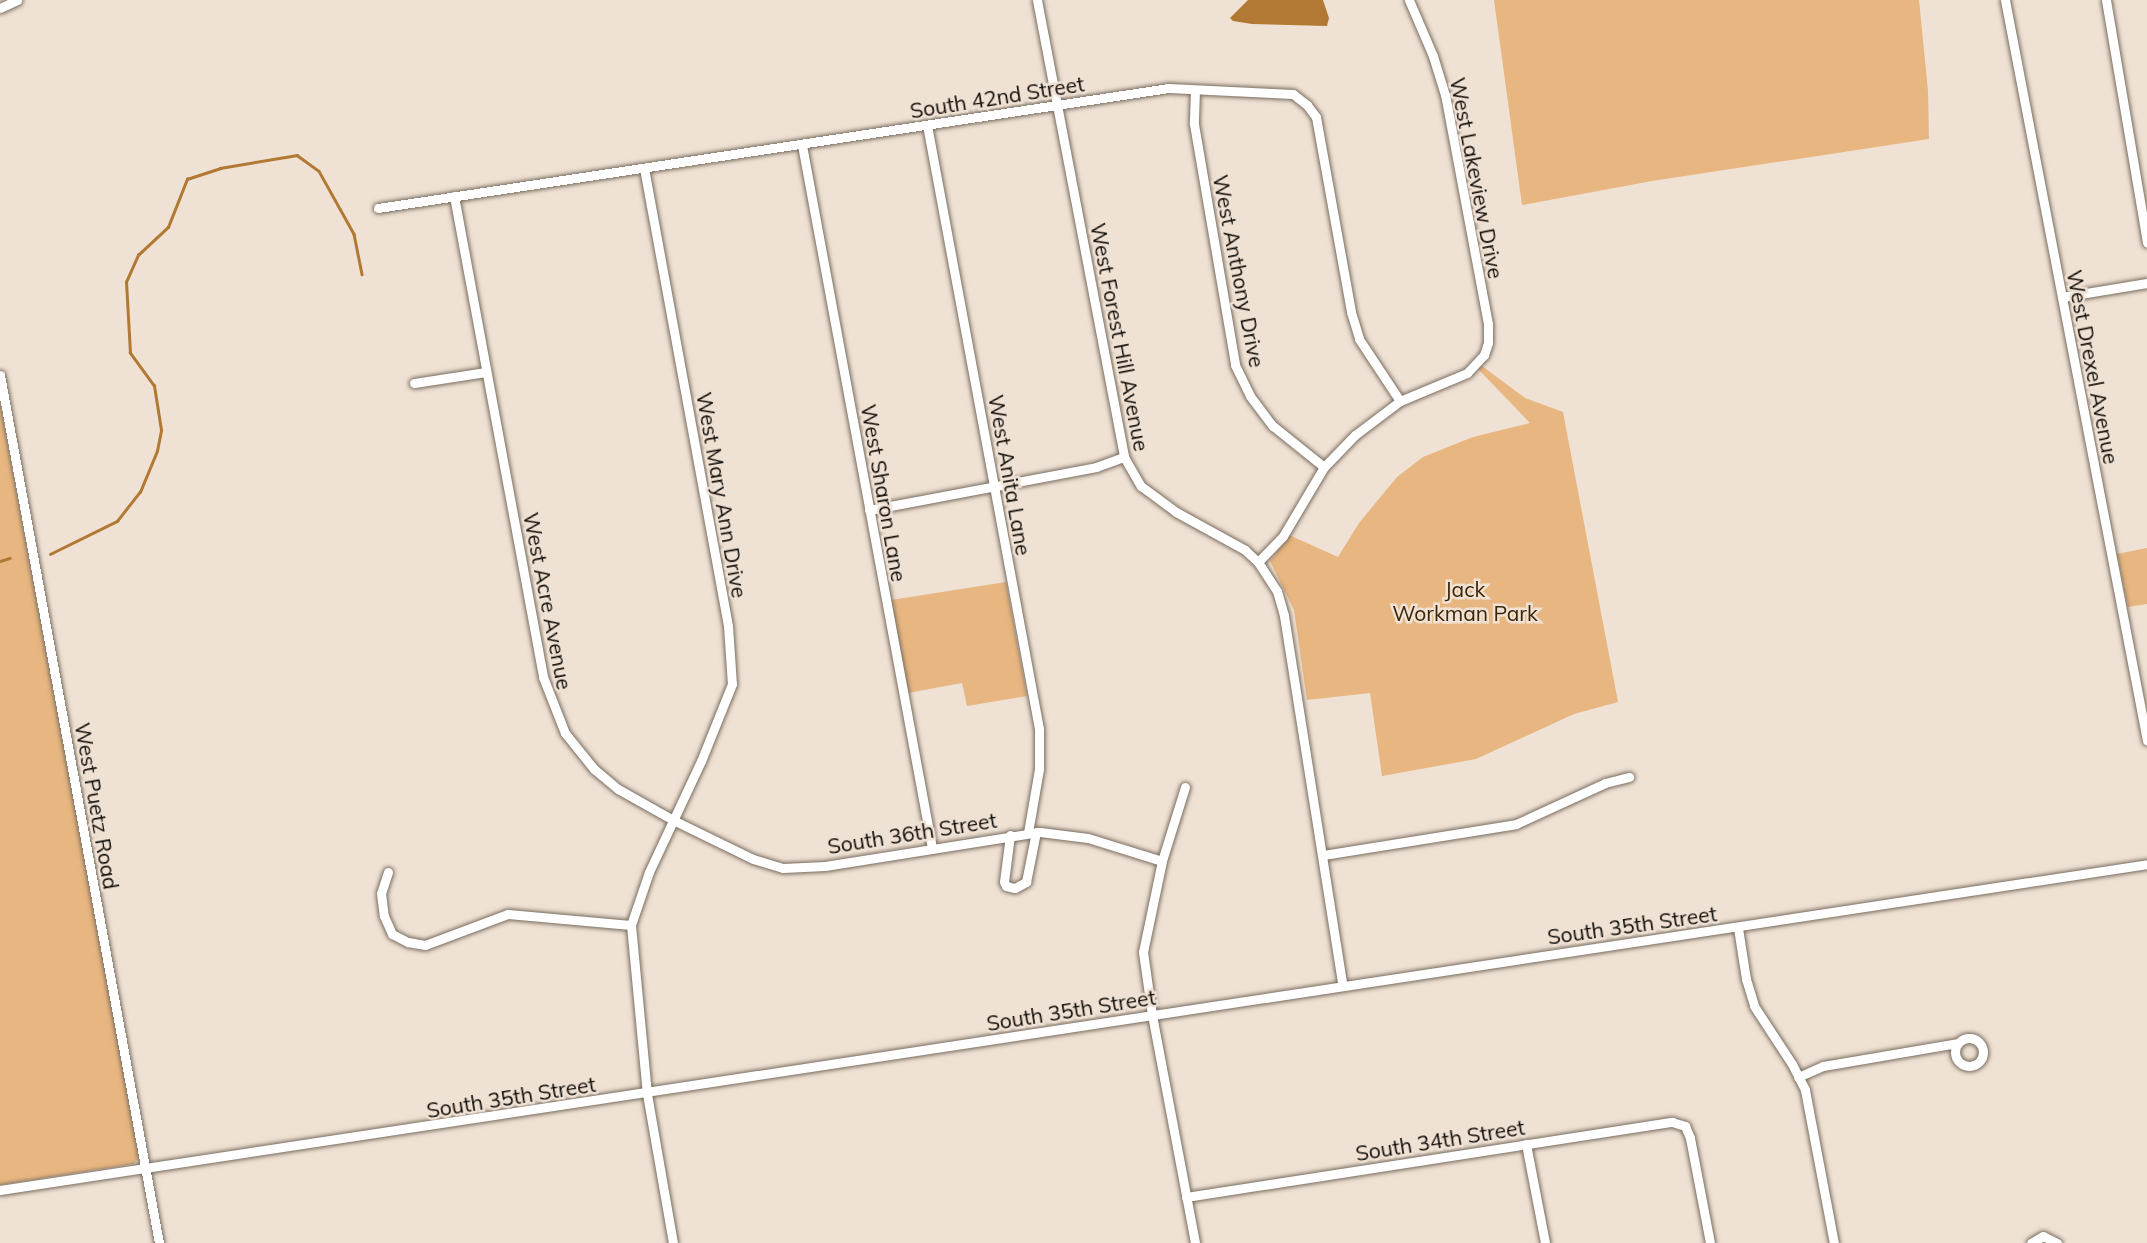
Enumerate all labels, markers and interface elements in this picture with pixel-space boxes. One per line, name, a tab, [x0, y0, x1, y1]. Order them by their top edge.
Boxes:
street label: South 42nd Street	[908, 71, 1086, 123]
street label: West Lakeview Drive	[1445, 75, 1509, 281]
street label: West Anthony Drive	[1208, 173, 1270, 369]
street label: West Forest Hill Avenue	[1086, 221, 1154, 453]
street label: West Drexel Avenue	[2062, 268, 2124, 466]
street label: West Mary Ann Drive	[691, 390, 753, 600]
street label: West Anita Lane	[983, 393, 1037, 557]
street label: West Sharon Lane	[856, 402, 912, 584]
street label: West Acre Avenue	[518, 510, 578, 692]
park label: Jack Workman Park	[1392, 576, 1538, 626]
street label: West Puetz Road	[70, 721, 124, 891]
street label: South 36th Street	[826, 807, 998, 859]
street label: South 35th Street	[1546, 901, 1718, 949]
street label: South 35th Street	[985, 984, 1157, 1036]
street label: South 35th Street	[425, 1071, 597, 1123]
street label: South 34th Street	[1354, 1114, 1526, 1166]

